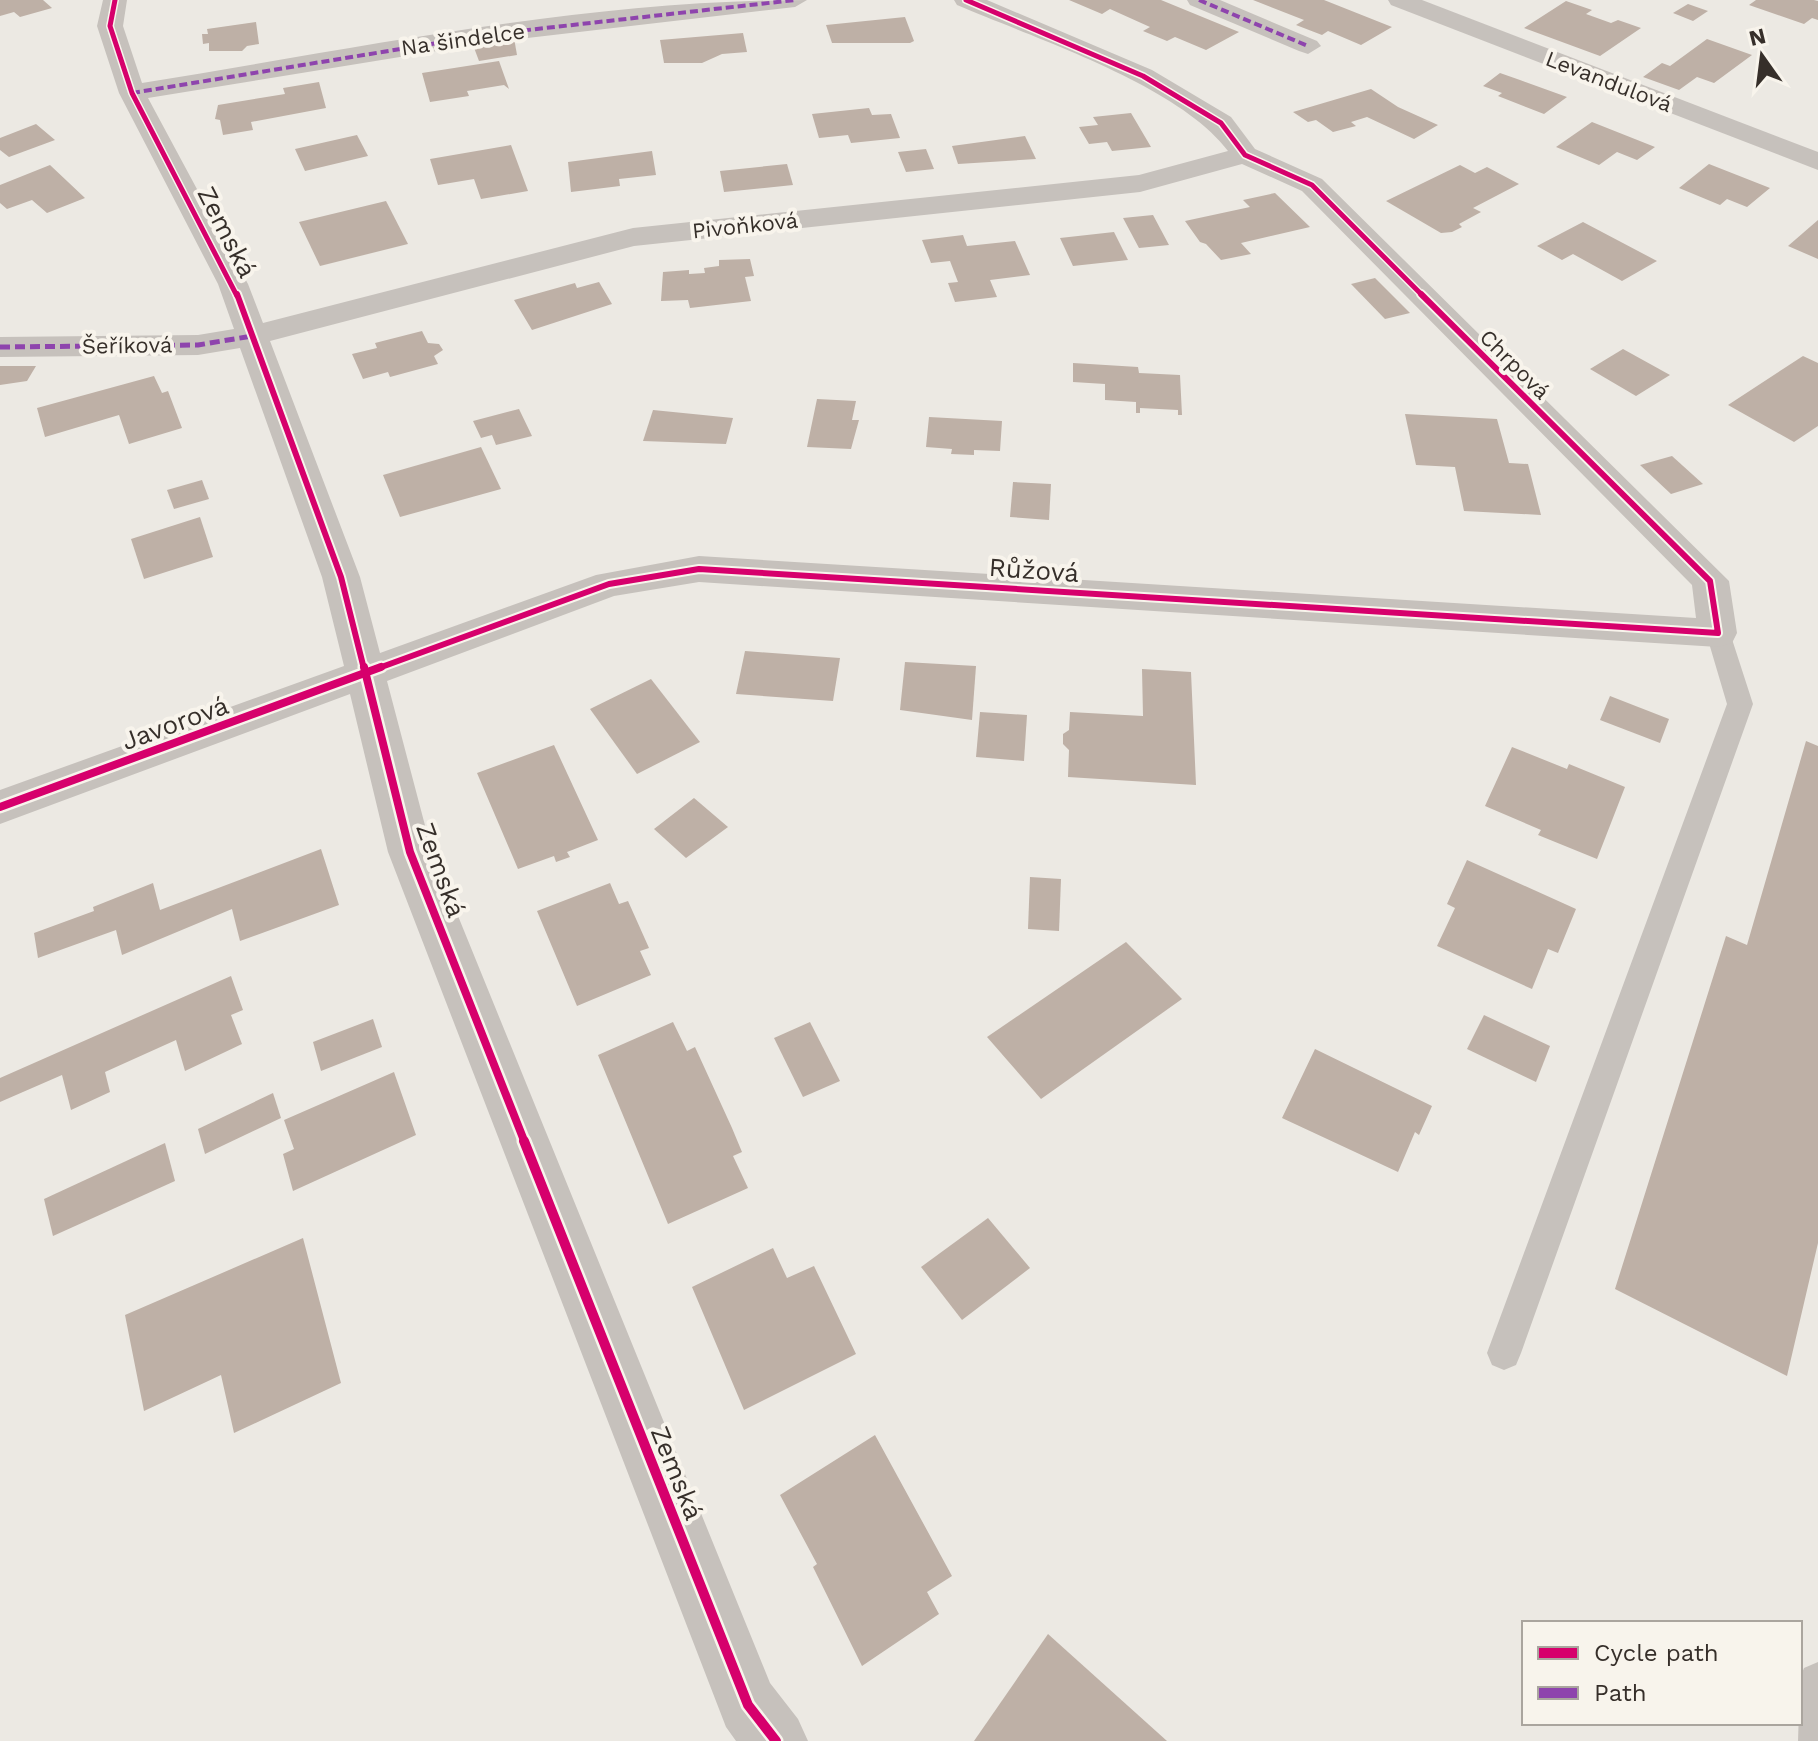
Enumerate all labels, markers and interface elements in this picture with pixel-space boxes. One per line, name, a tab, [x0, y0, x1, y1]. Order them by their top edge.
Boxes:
north arrow	[1722, 16, 1802, 96]
street label: Na šindelce	[400, 18, 527, 61]
text: N	[1746, 23, 1768, 51]
street label: Levandulová	[1542, 46, 1676, 117]
street label: Zemská	[191, 181, 263, 283]
street label: Pivoňková	[691, 208, 799, 243]
street label: Chrpová	[1475, 324, 1555, 404]
street label: Šeříková	[82, 332, 172, 359]
street label: Růžová	[988, 552, 1080, 588]
street label: Javorová	[118, 690, 233, 756]
street label: Zemská	[410, 819, 472, 922]
street label: Zemská	[645, 1422, 709, 1525]
legend	[1522, 1621, 1802, 1725]
text: Cycle path	[1594, 1639, 1719, 1667]
text: Path	[1594, 1679, 1647, 1707]

